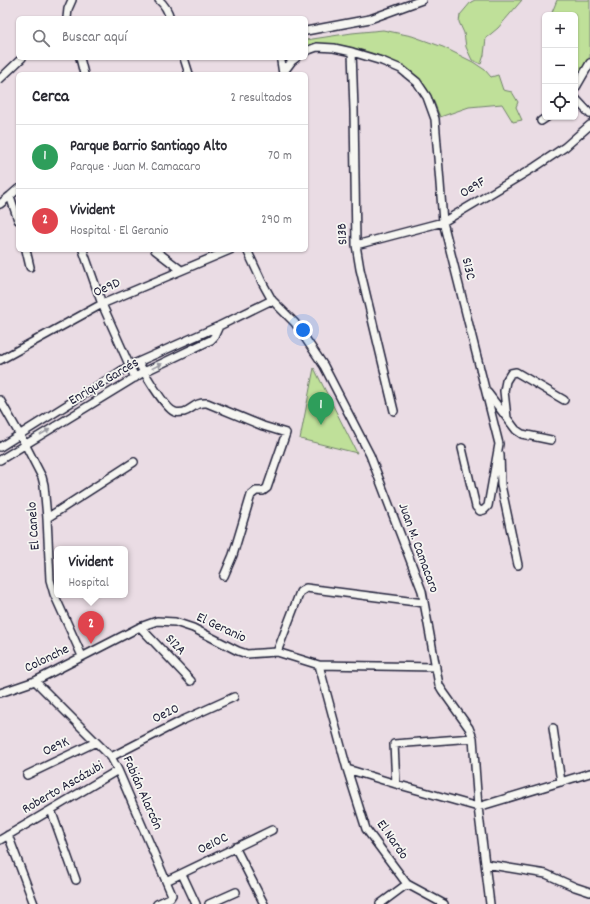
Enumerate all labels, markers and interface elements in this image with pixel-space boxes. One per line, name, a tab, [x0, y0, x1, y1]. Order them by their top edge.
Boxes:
map controls	[542, 12, 578, 120]
button: +	[542, 12, 578, 48]
search box	[16, 16, 308, 60]
icon: search	[30, 27, 52, 49]
text: Buscar aquí	[62, 27, 127, 49]
button: −	[542, 48, 578, 84]
button: locate	[542, 84, 578, 120]
text: Cerca	[32, 86, 69, 110]
text: 2 resultados	[230, 89, 292, 108]
text: Parque Barrio Santiago Alto	[70, 136, 227, 158]
text: 1	[44, 147, 46, 166]
text: 70 m	[268, 147, 292, 166]
text: Parque · Juan M. Camacaro	[70, 158, 201, 177]
street label: Oe9F	[456, 172, 490, 203]
text: Vivident	[70, 200, 115, 222]
text: 2	[42, 211, 48, 230]
text: 290 m	[261, 211, 292, 230]
text: Hospital · El Geranio	[70, 222, 169, 241]
street label: S13B	[332, 222, 354, 246]
street label: S13C	[456, 256, 480, 282]
street label: Oe9D	[90, 273, 124, 303]
your location	[293, 320, 313, 340]
street label: Enrique Garcés	[65, 353, 143, 411]
one-way arrow	[151, 363, 163, 369]
pin: 1	[308, 392, 334, 425]
one-way arrow	[39, 428, 51, 435]
street label: Juan M. Camacaro	[392, 500, 444, 596]
street label: El Canelo	[22, 501, 46, 551]
popup	[54, 546, 128, 598]
text: Vivident	[68, 552, 114, 574]
text: Hospital	[68, 574, 109, 593]
street label: El Geranio	[193, 608, 249, 648]
pin: 2	[78, 611, 104, 644]
street label: S12A	[160, 630, 190, 660]
street label: Colonche	[21, 640, 73, 678]
street label: Oe20	[149, 699, 183, 729]
street label: Oe9K	[40, 732, 73, 762]
street label: Fabián Alarcón	[117, 753, 167, 833]
street label: Roberto Ascázubi	[19, 756, 108, 819]
street label: El Nardo	[371, 816, 413, 864]
street label: Oe10C	[194, 828, 232, 860]

